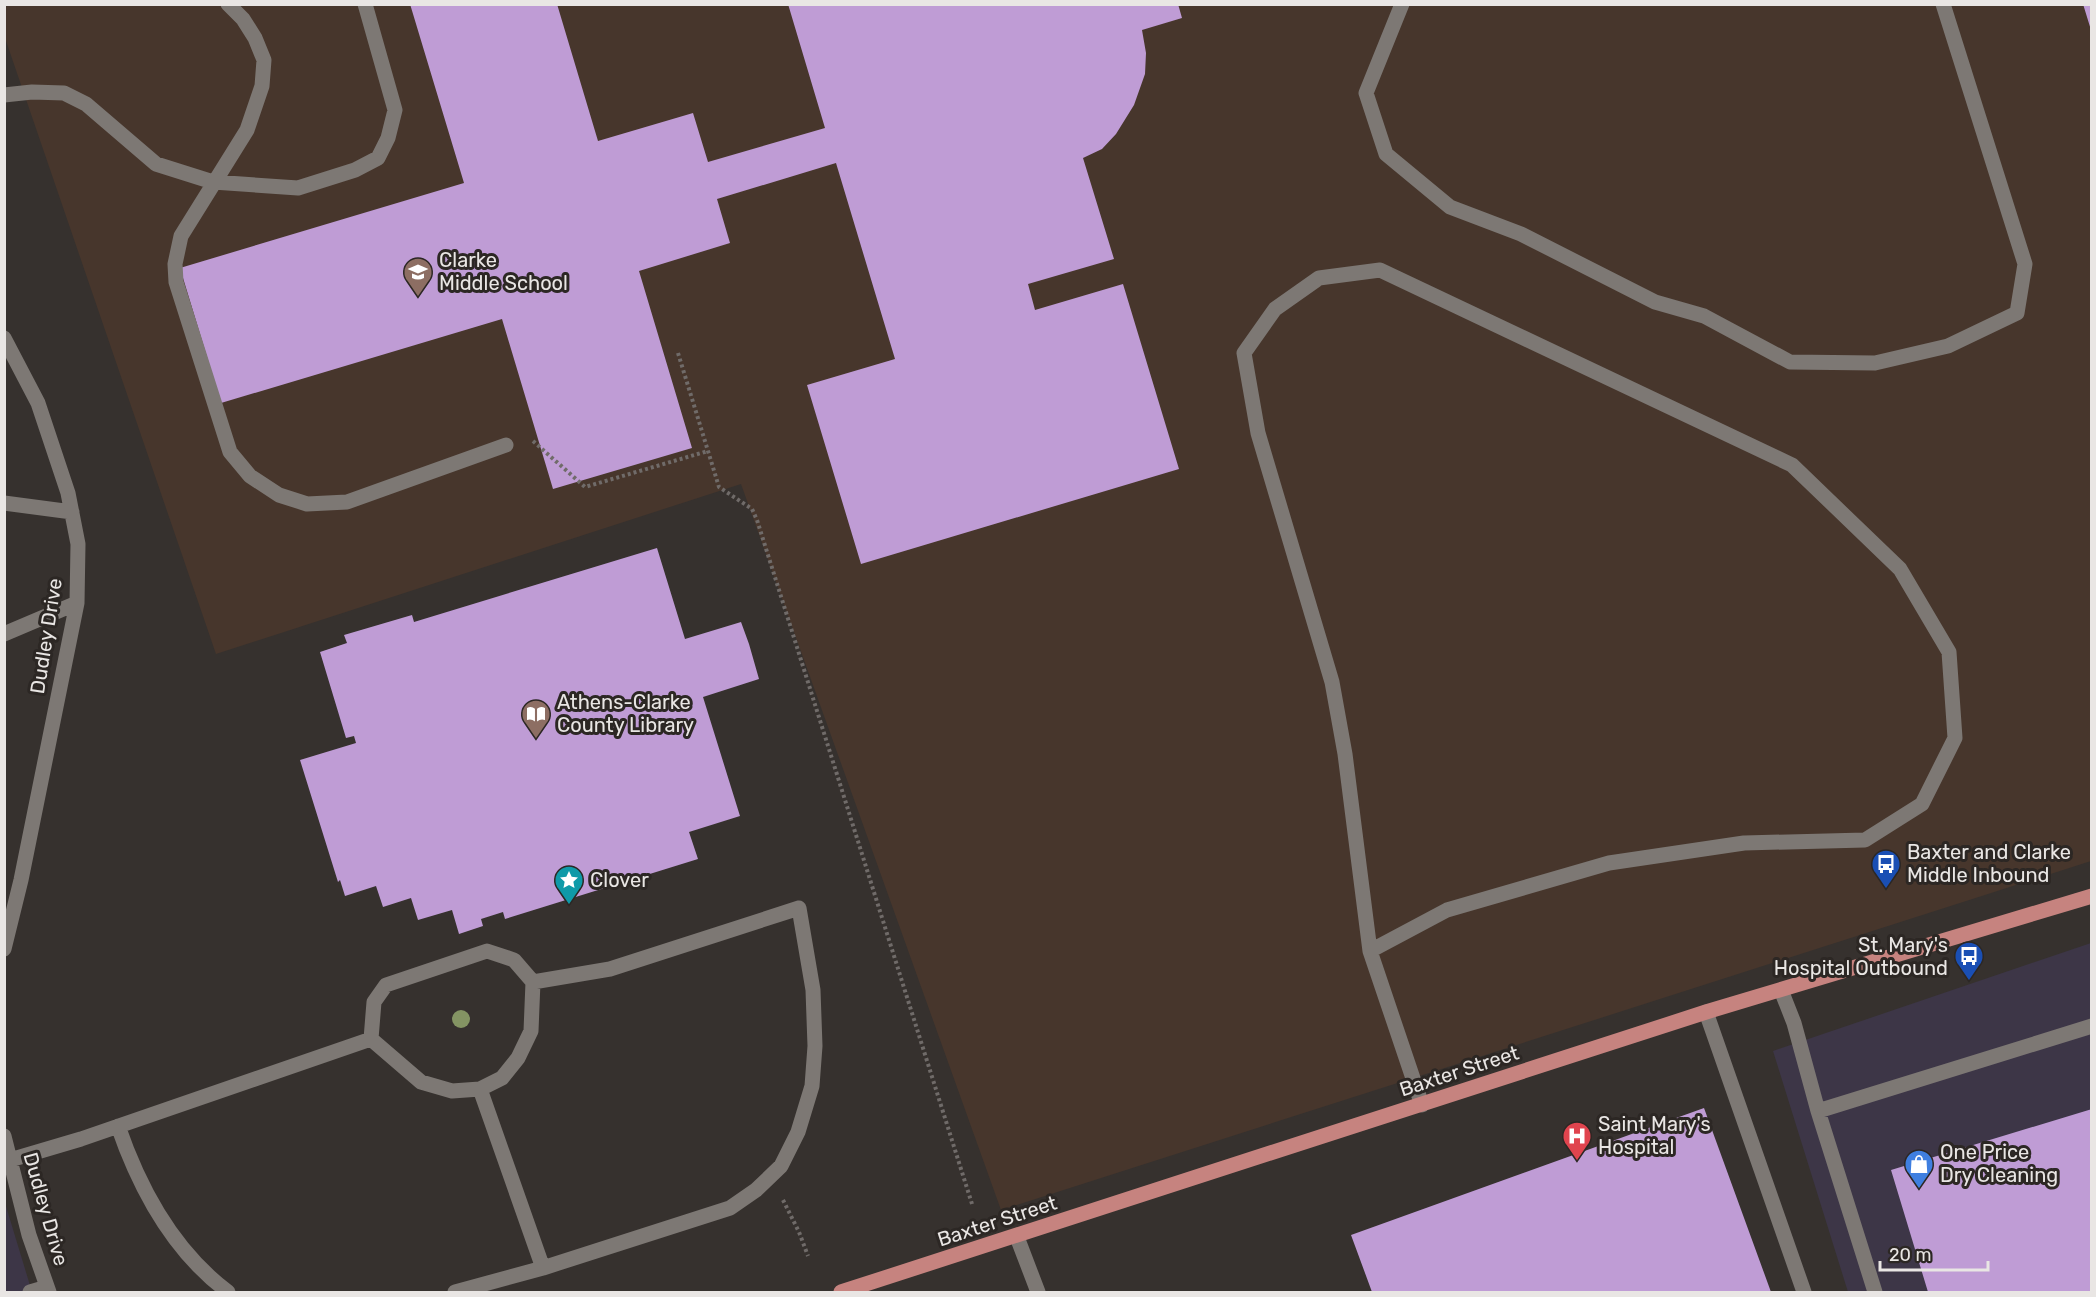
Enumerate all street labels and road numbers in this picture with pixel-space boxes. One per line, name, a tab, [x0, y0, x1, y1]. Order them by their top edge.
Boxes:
street label: Dudley Drive	[25, 576, 67, 696]
street label: Baxter Street	[1396, 1040, 1522, 1102]
street label: Dudley Drive	[18, 1149, 74, 1269]
street label: Baxter Street	[934, 1190, 1060, 1252]

